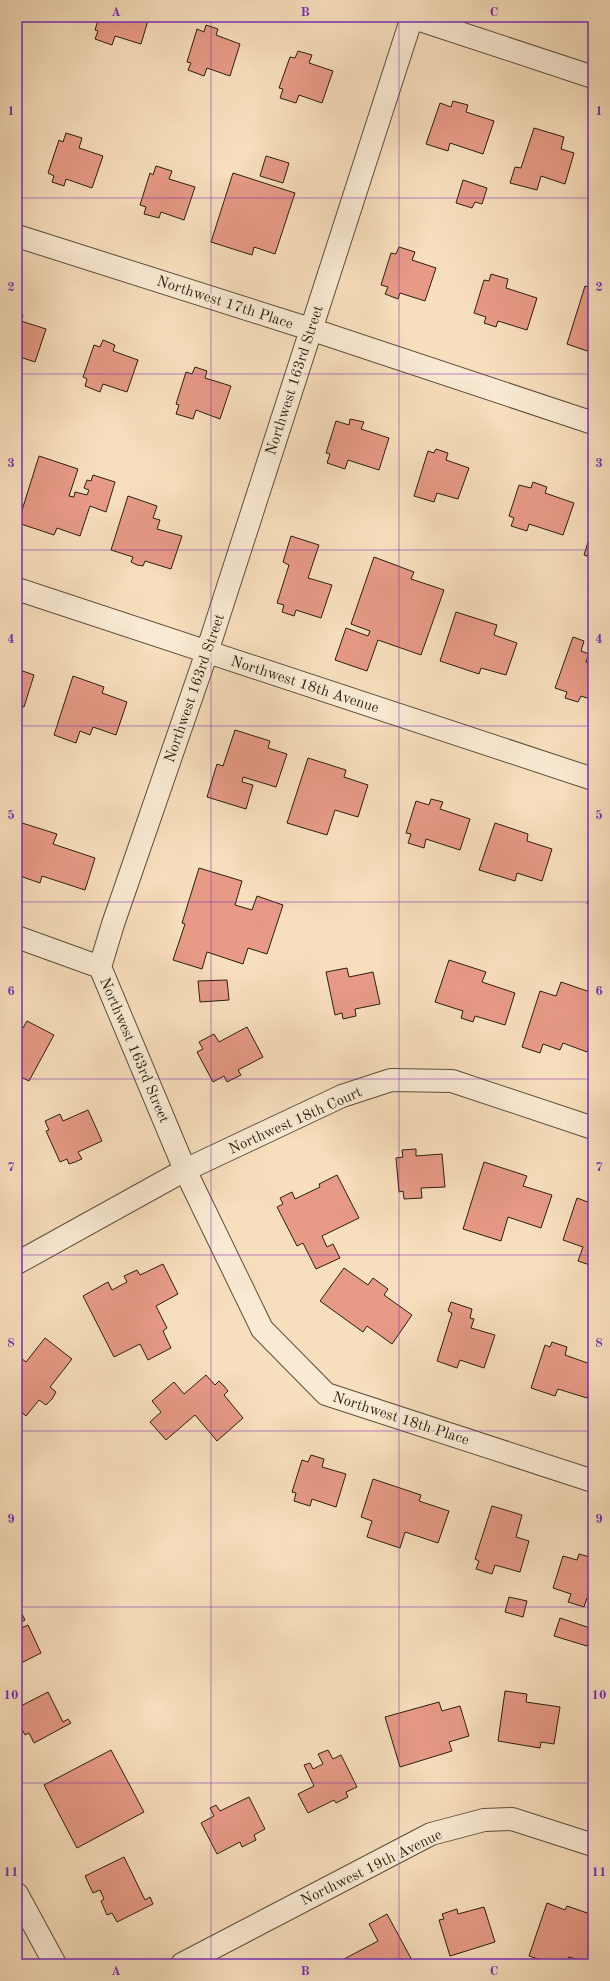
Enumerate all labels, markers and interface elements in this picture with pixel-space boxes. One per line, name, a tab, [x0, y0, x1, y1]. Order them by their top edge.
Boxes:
text: A	[111, 6, 121, 19]
text: B	[300, 6, 310, 19]
text: C	[490, 6, 498, 19]
text: 1	[7, 105, 15, 118]
text: 1	[595, 105, 603, 118]
street label: Northwest 17th Place	[154, 274, 295, 333]
text: 2	[7, 281, 15, 294]
text: 2	[595, 281, 603, 294]
street label: Northwest 163rd Street	[264, 304, 327, 457]
text: 3	[7, 457, 15, 470]
text: 3	[595, 457, 603, 470]
street label: Northwest 163rd Street	[163, 612, 228, 765]
text: 4	[7, 633, 15, 646]
text: 4	[595, 633, 603, 646]
street label: Northwest 18th Avenue	[229, 654, 381, 717]
text: 5	[7, 809, 15, 822]
text: 5	[595, 809, 603, 822]
street label: Northwest 163rd Street	[96, 976, 171, 1125]
text: 6	[7, 985, 15, 998]
text: 6	[595, 985, 603, 998]
street label: Northwest 18th Court	[227, 1085, 365, 1158]
text: 7	[7, 1161, 15, 1174]
text: 7	[595, 1161, 603, 1174]
text: 8	[7, 1337, 15, 1350]
text: 8	[595, 1337, 603, 1350]
street label: Northwest 18th Place	[330, 1390, 471, 1449]
text: 9	[7, 1513, 15, 1526]
text: 9	[595, 1513, 603, 1526]
text: 10	[3, 1689, 19, 1702]
text: 10	[591, 1689, 607, 1702]
street label: Northwest 19th Avenue	[299, 1828, 445, 1909]
text: 11	[3, 1866, 19, 1879]
text: 11	[591, 1866, 607, 1879]
text: A	[111, 1965, 121, 1978]
text: B	[300, 1965, 310, 1978]
text: C	[490, 1965, 498, 1978]

